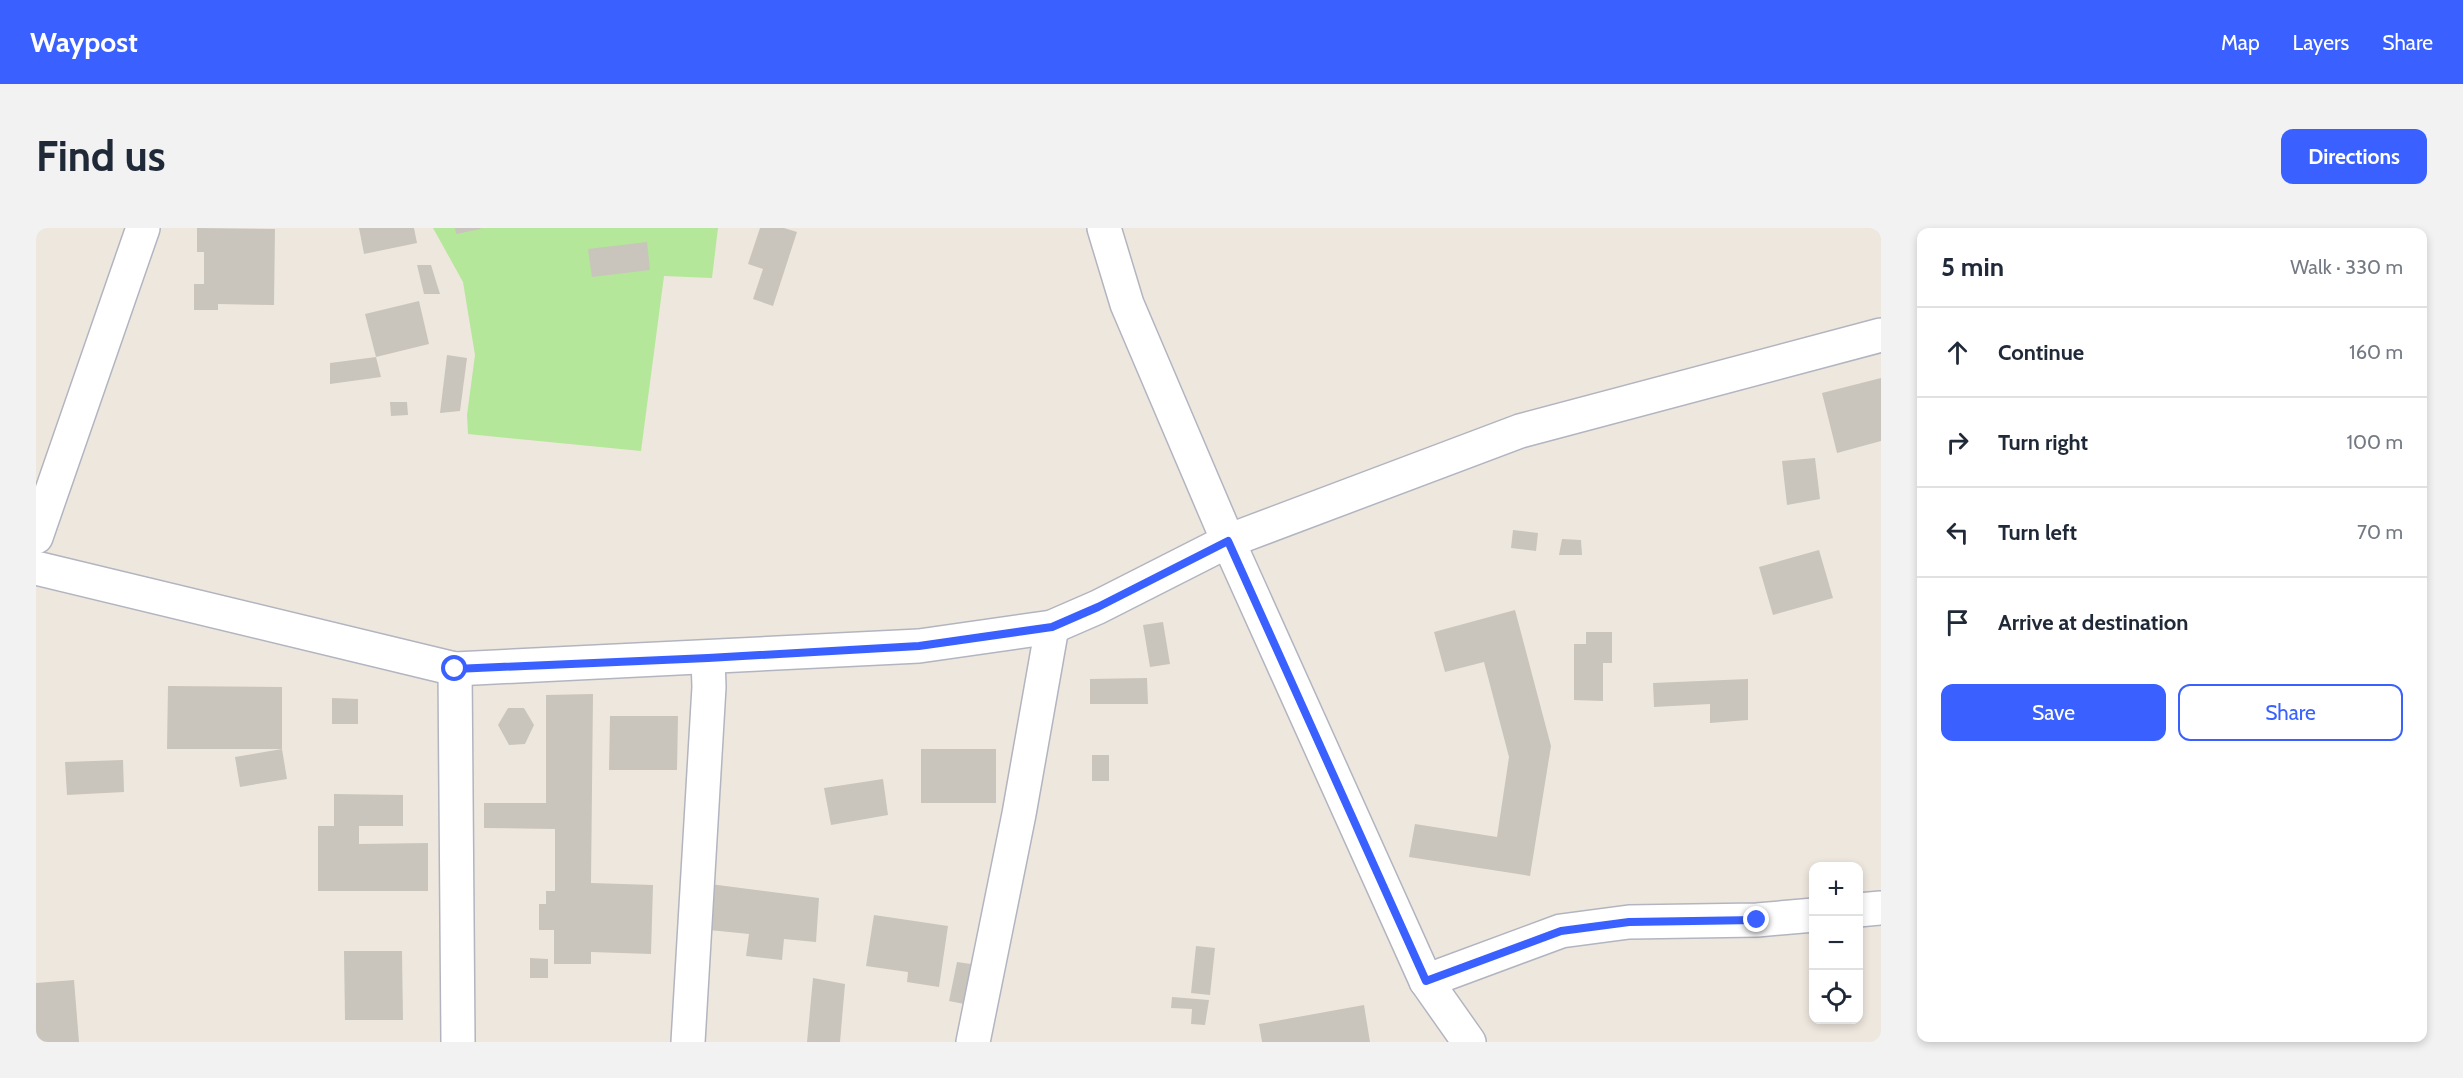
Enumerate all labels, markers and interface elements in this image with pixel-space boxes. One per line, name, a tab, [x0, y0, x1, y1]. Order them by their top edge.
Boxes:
text: Waypost	[30, 25, 138, 59]
text: Map	[2221, 30, 2260, 55]
text: Layers	[2293, 30, 2349, 55]
text: Share	[2382, 30, 2433, 55]
button: Directions	[2281, 129, 2427, 184]
text: Find us	[36, 130, 165, 182]
text: 5 min	[1941, 251, 2004, 283]
text: Walk · 330 m	[2290, 255, 2403, 279]
icon: ahead	[1941, 336, 1974, 369]
text: Continue	[1998, 339, 2084, 366]
text: 160 m	[2349, 340, 2403, 364]
icon: right	[1941, 426, 1974, 459]
text: Turn right	[1998, 429, 2088, 456]
text: 100 m	[2347, 430, 2403, 454]
icon: left	[1941, 516, 1974, 549]
text: Turn left	[1998, 519, 2077, 546]
text: 70 m	[2357, 520, 2403, 544]
icon: arrive	[1941, 606, 1974, 639]
text: Arrive at destination	[1998, 609, 2188, 636]
route start	[441, 655, 467, 681]
button: Save	[1941, 684, 2166, 741]
button: Share	[2178, 684, 2403, 741]
map controls	[1809, 862, 1863, 1024]
button: +	[1809, 862, 1863, 916]
route end	[1743, 906, 1769, 932]
button: −	[1809, 916, 1863, 970]
button: locate	[1809, 970, 1863, 1024]

